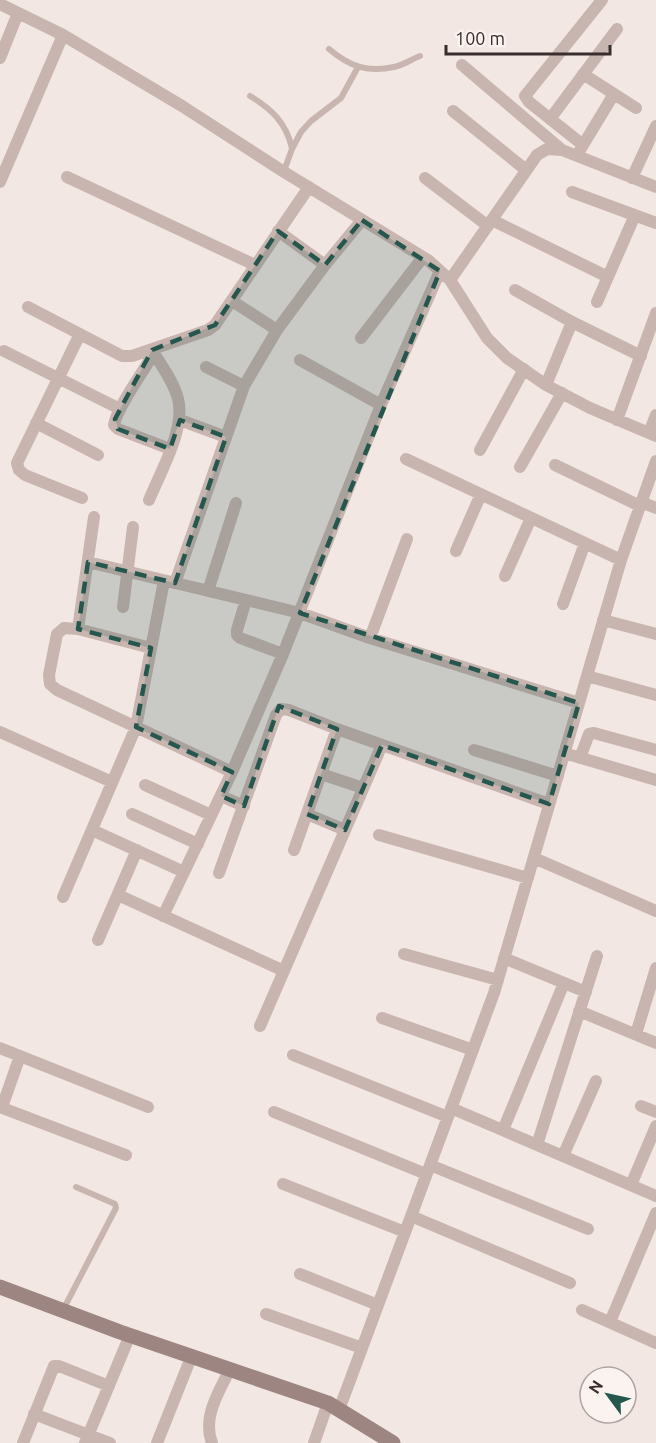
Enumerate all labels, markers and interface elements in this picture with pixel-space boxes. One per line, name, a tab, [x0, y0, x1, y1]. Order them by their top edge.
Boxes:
scale bar	[446, 18, 610, 56]
text: 100 m	[455, 28, 505, 48]
north arrow	[578, 1365, 638, 1425]
text: N	[585, 1377, 606, 1397]

